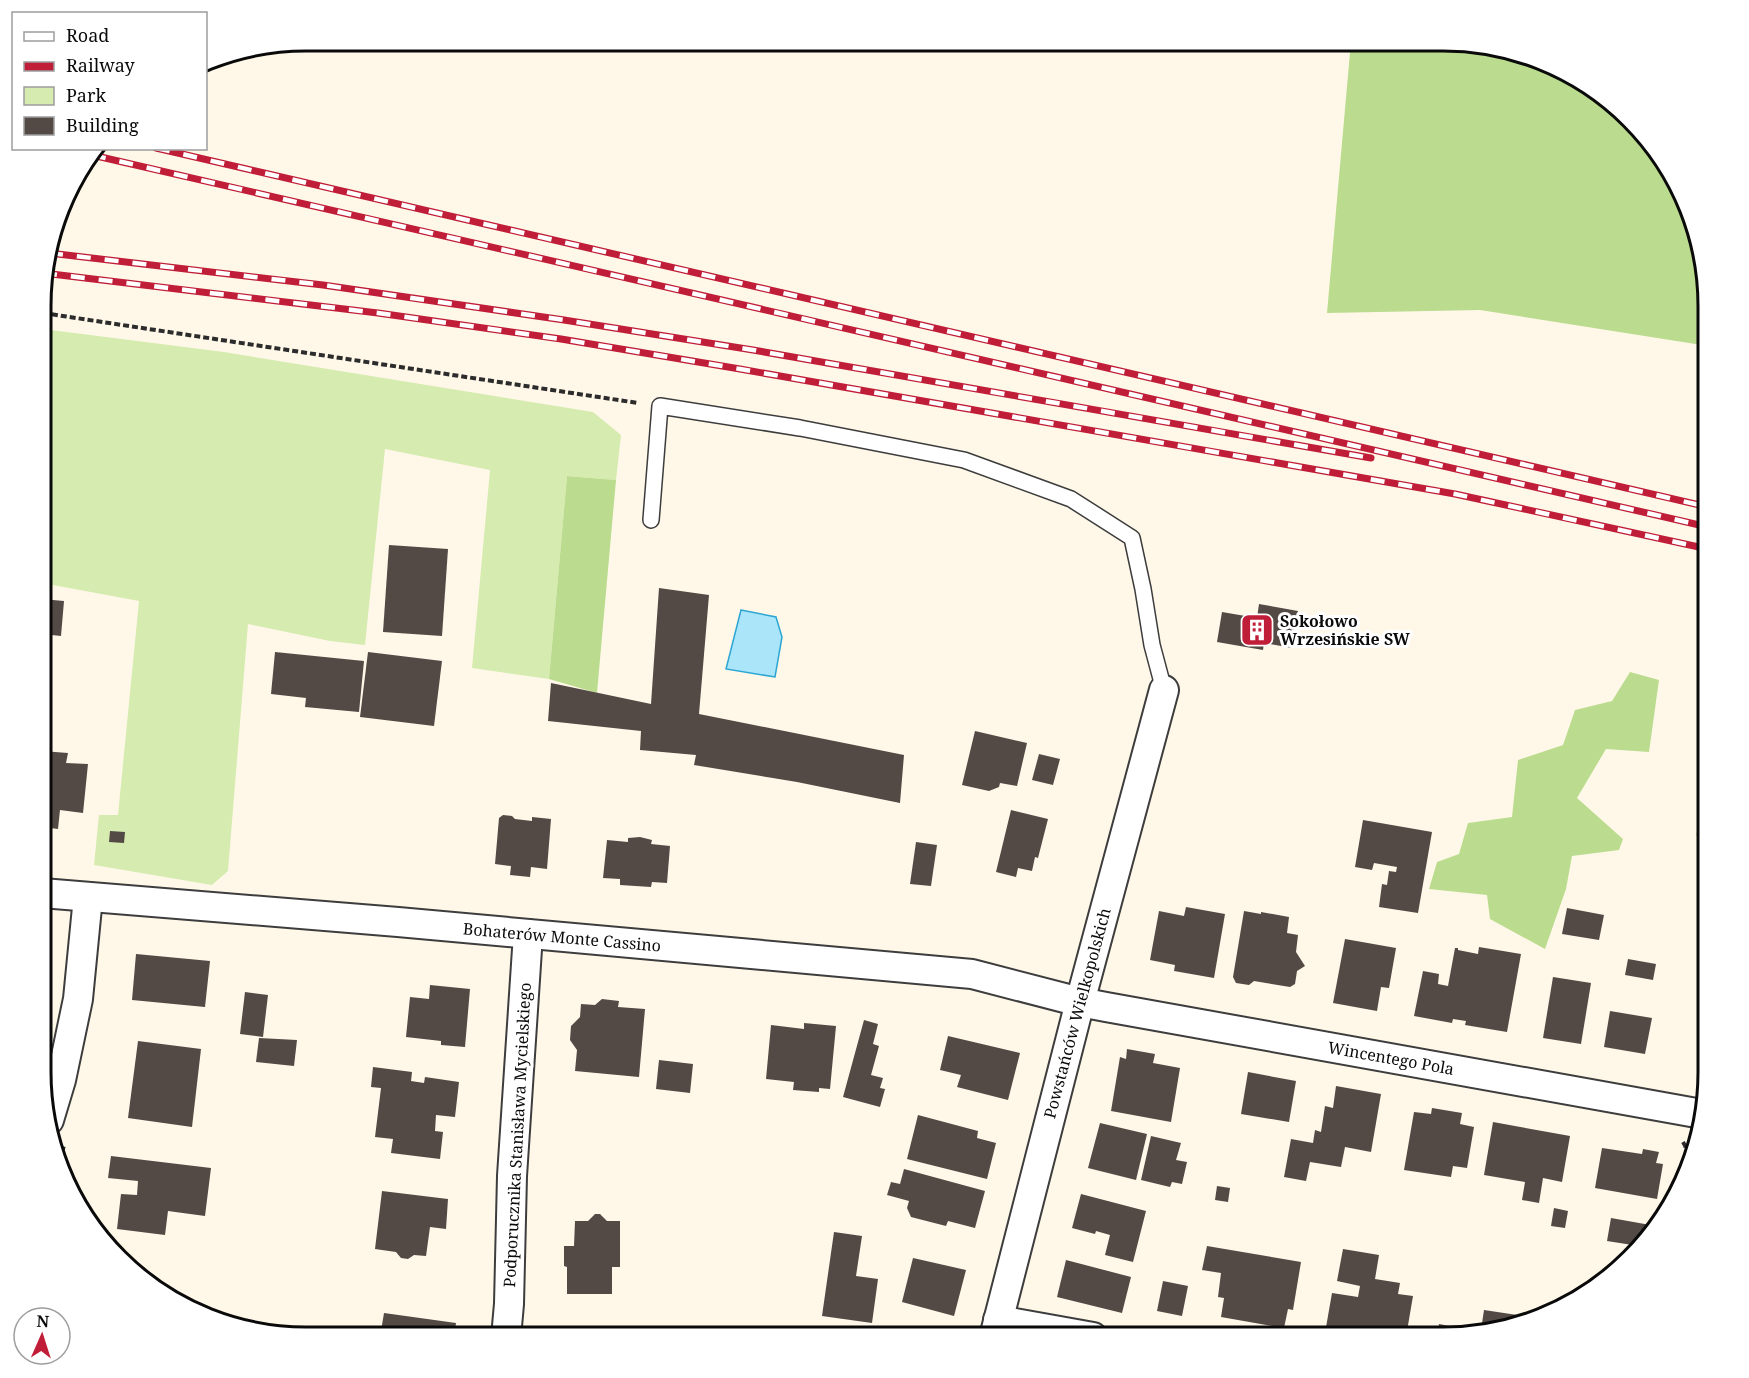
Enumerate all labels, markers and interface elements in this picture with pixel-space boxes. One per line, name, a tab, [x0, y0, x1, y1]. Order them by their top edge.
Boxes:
legend	[12, 12, 207, 150]
text: Road	[66, 23, 109, 47]
text: Railway	[66, 53, 136, 77]
text: Park	[66, 83, 106, 107]
text: Building	[66, 113, 139, 137]
place label: Sokołowo Wrzesińskie SW	[1280, 610, 1411, 650]
building icon: Sokołowo Wrzesińskie SW	[1239, 612, 1275, 648]
street label: Powstańców Wielkopolskich	[1038, 905, 1116, 1121]
street label: Bohaterów Monte Cassino	[462, 917, 662, 957]
street label: Podporucznika Stanisława Mycielskiego	[498, 982, 536, 1288]
street label: Wincentego Pola	[1326, 1036, 1456, 1080]
north arrow	[12, 1306, 72, 1366]
text: N	[36, 1310, 50, 1332]

